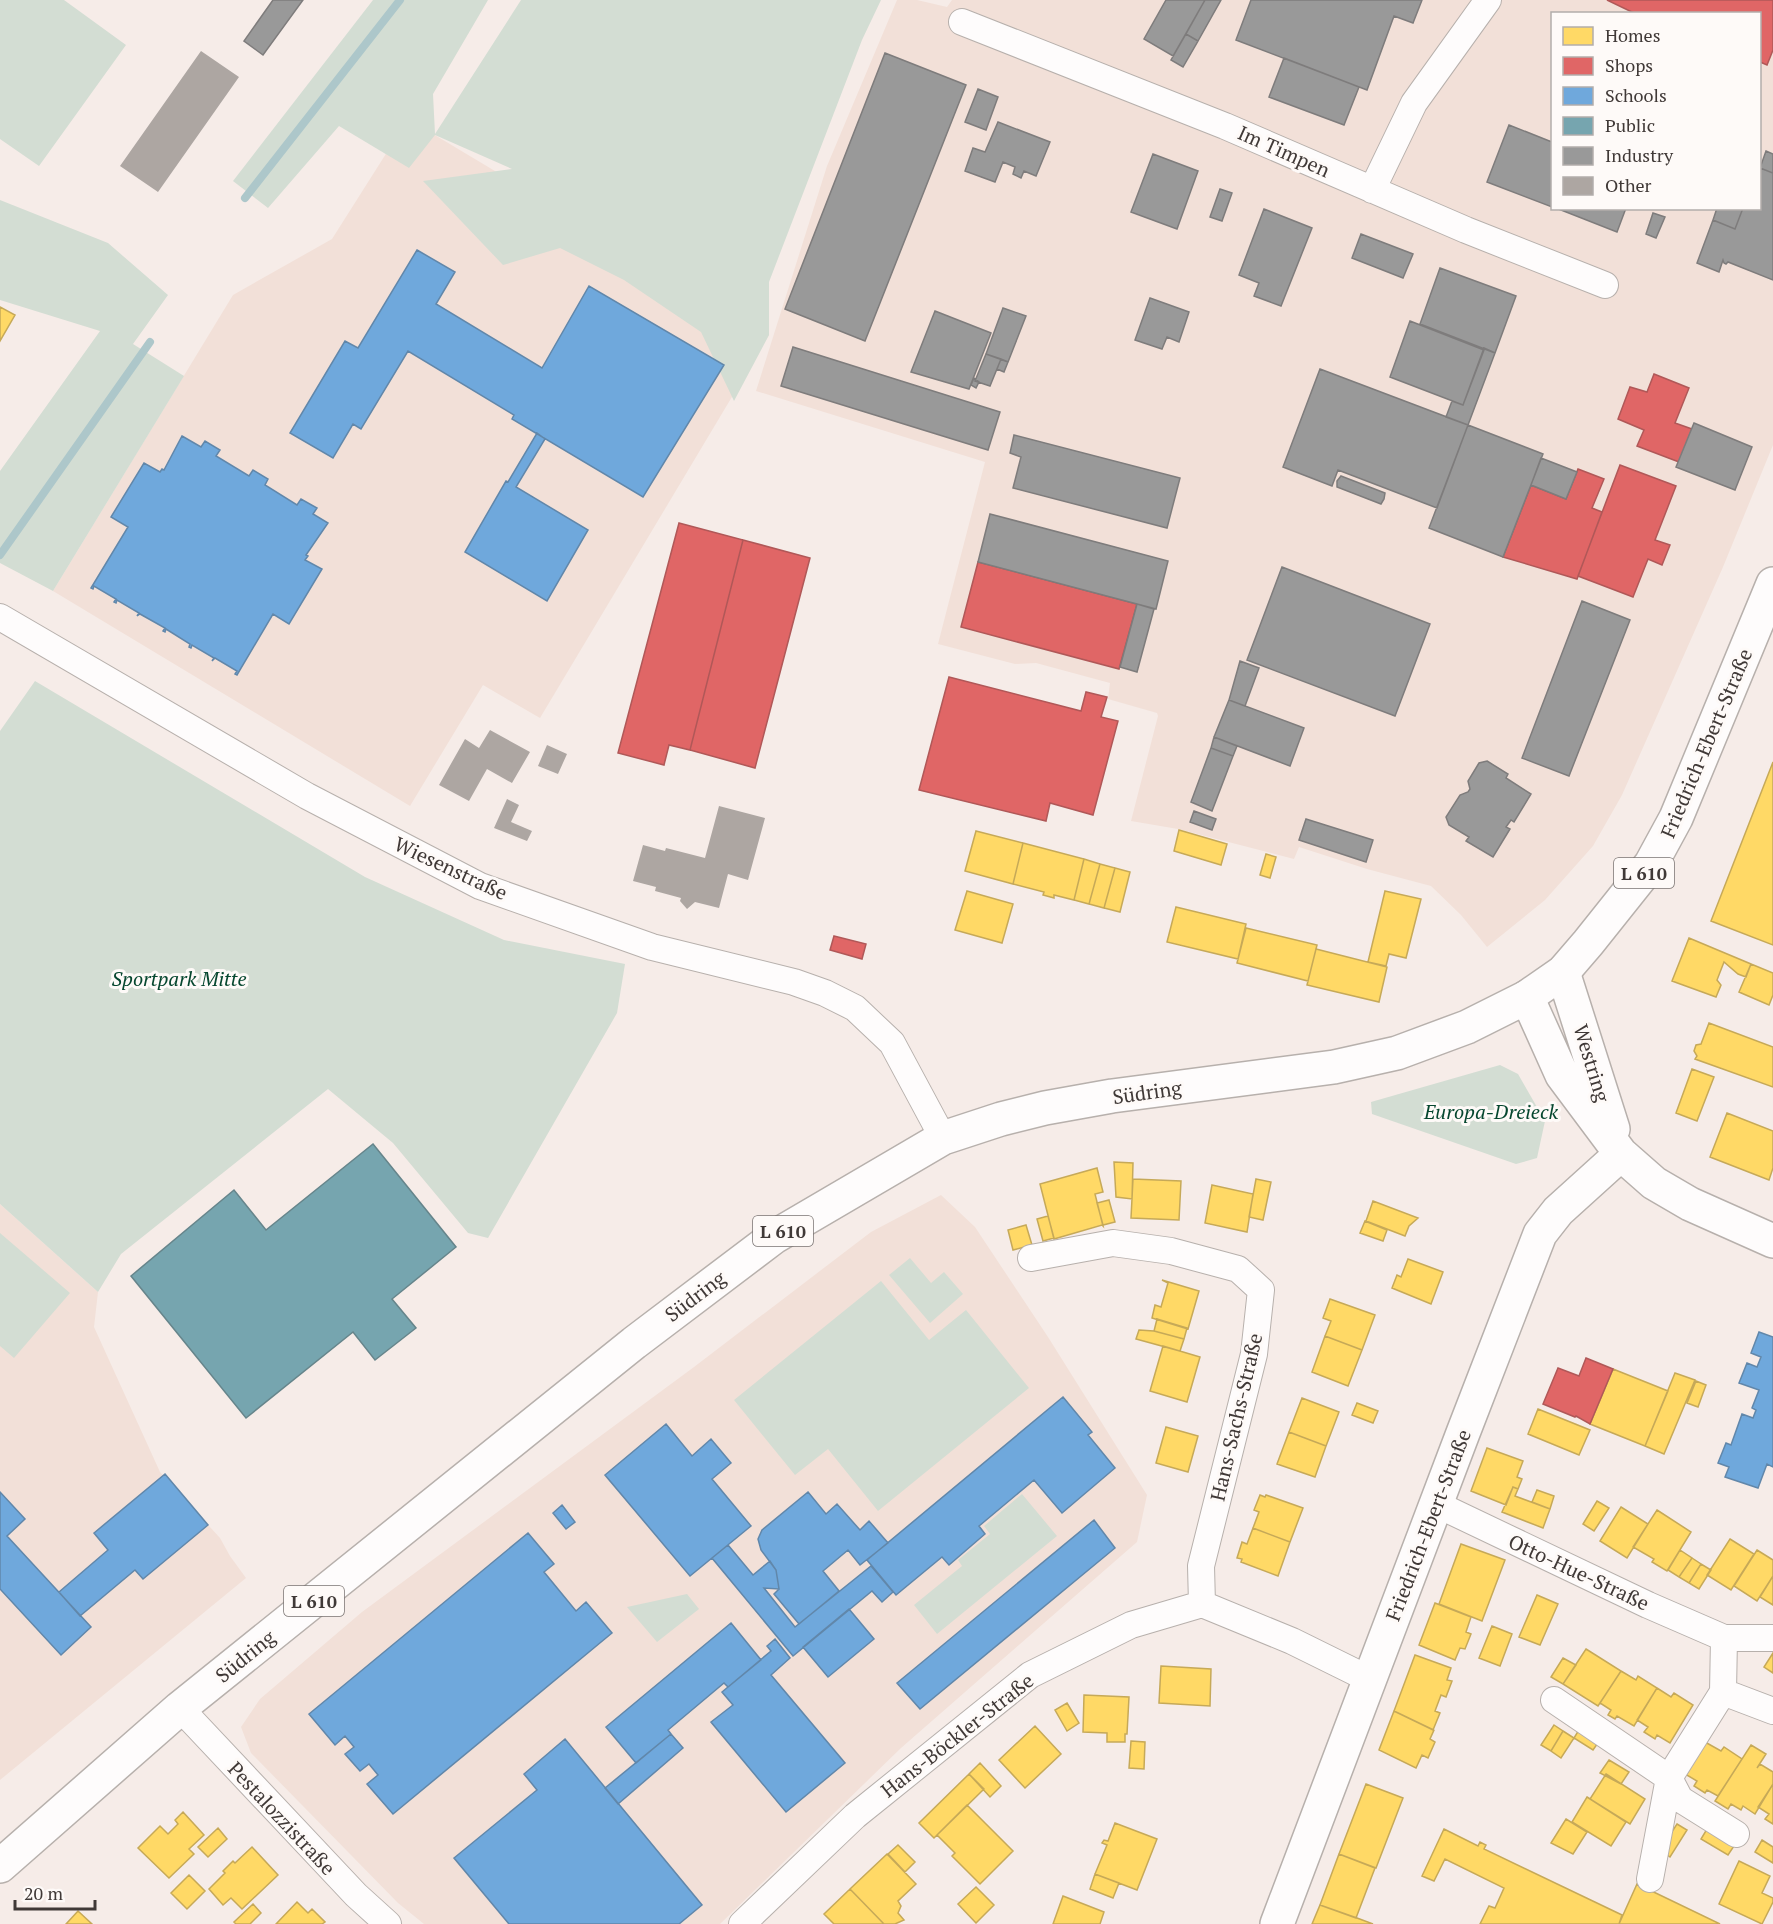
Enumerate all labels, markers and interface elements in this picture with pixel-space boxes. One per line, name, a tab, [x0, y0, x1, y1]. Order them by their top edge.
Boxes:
legend	[1551, 12, 1761, 210]
text: Homes	[1605, 23, 1660, 47]
text: Shops	[1605, 53, 1653, 77]
text: Schools	[1605, 83, 1667, 107]
text: Public	[1605, 113, 1655, 137]
street label: Im Timpen	[1234, 119, 1334, 183]
text: Industry	[1605, 143, 1674, 167]
text: Other	[1605, 173, 1652, 197]
street label: Friedrich-Ebert-Straße	[1654, 644, 1758, 842]
street label: Wiesenstraße	[390, 830, 512, 906]
road number: L 610	[1614, 858, 1674, 888]
park label: Sportpark Mitte	[112, 965, 246, 992]
street label: Westring	[1567, 1021, 1617, 1105]
street label: Südring	[1111, 1074, 1184, 1110]
park label: Europa-Dreieck	[1423, 1098, 1558, 1125]
road number: L 610	[753, 1216, 813, 1246]
street label: Südring	[659, 1264, 731, 1328]
street label: Hans-Sachs-Straße	[1204, 1330, 1268, 1504]
street label: Friedrich-Ebert-Straße	[1379, 1425, 1477, 1625]
street label: Otto-Hue-Straße	[1504, 1528, 1654, 1616]
road number: L 610	[284, 1586, 344, 1616]
street label: Südring	[210, 1623, 281, 1688]
street label: Hans-Böckler-Straße	[875, 1667, 1039, 1803]
street label: Pestalozzistraße	[222, 1755, 342, 1881]
scale bar	[15, 1873, 94, 1911]
text: 20 m	[24, 1881, 64, 1905]

